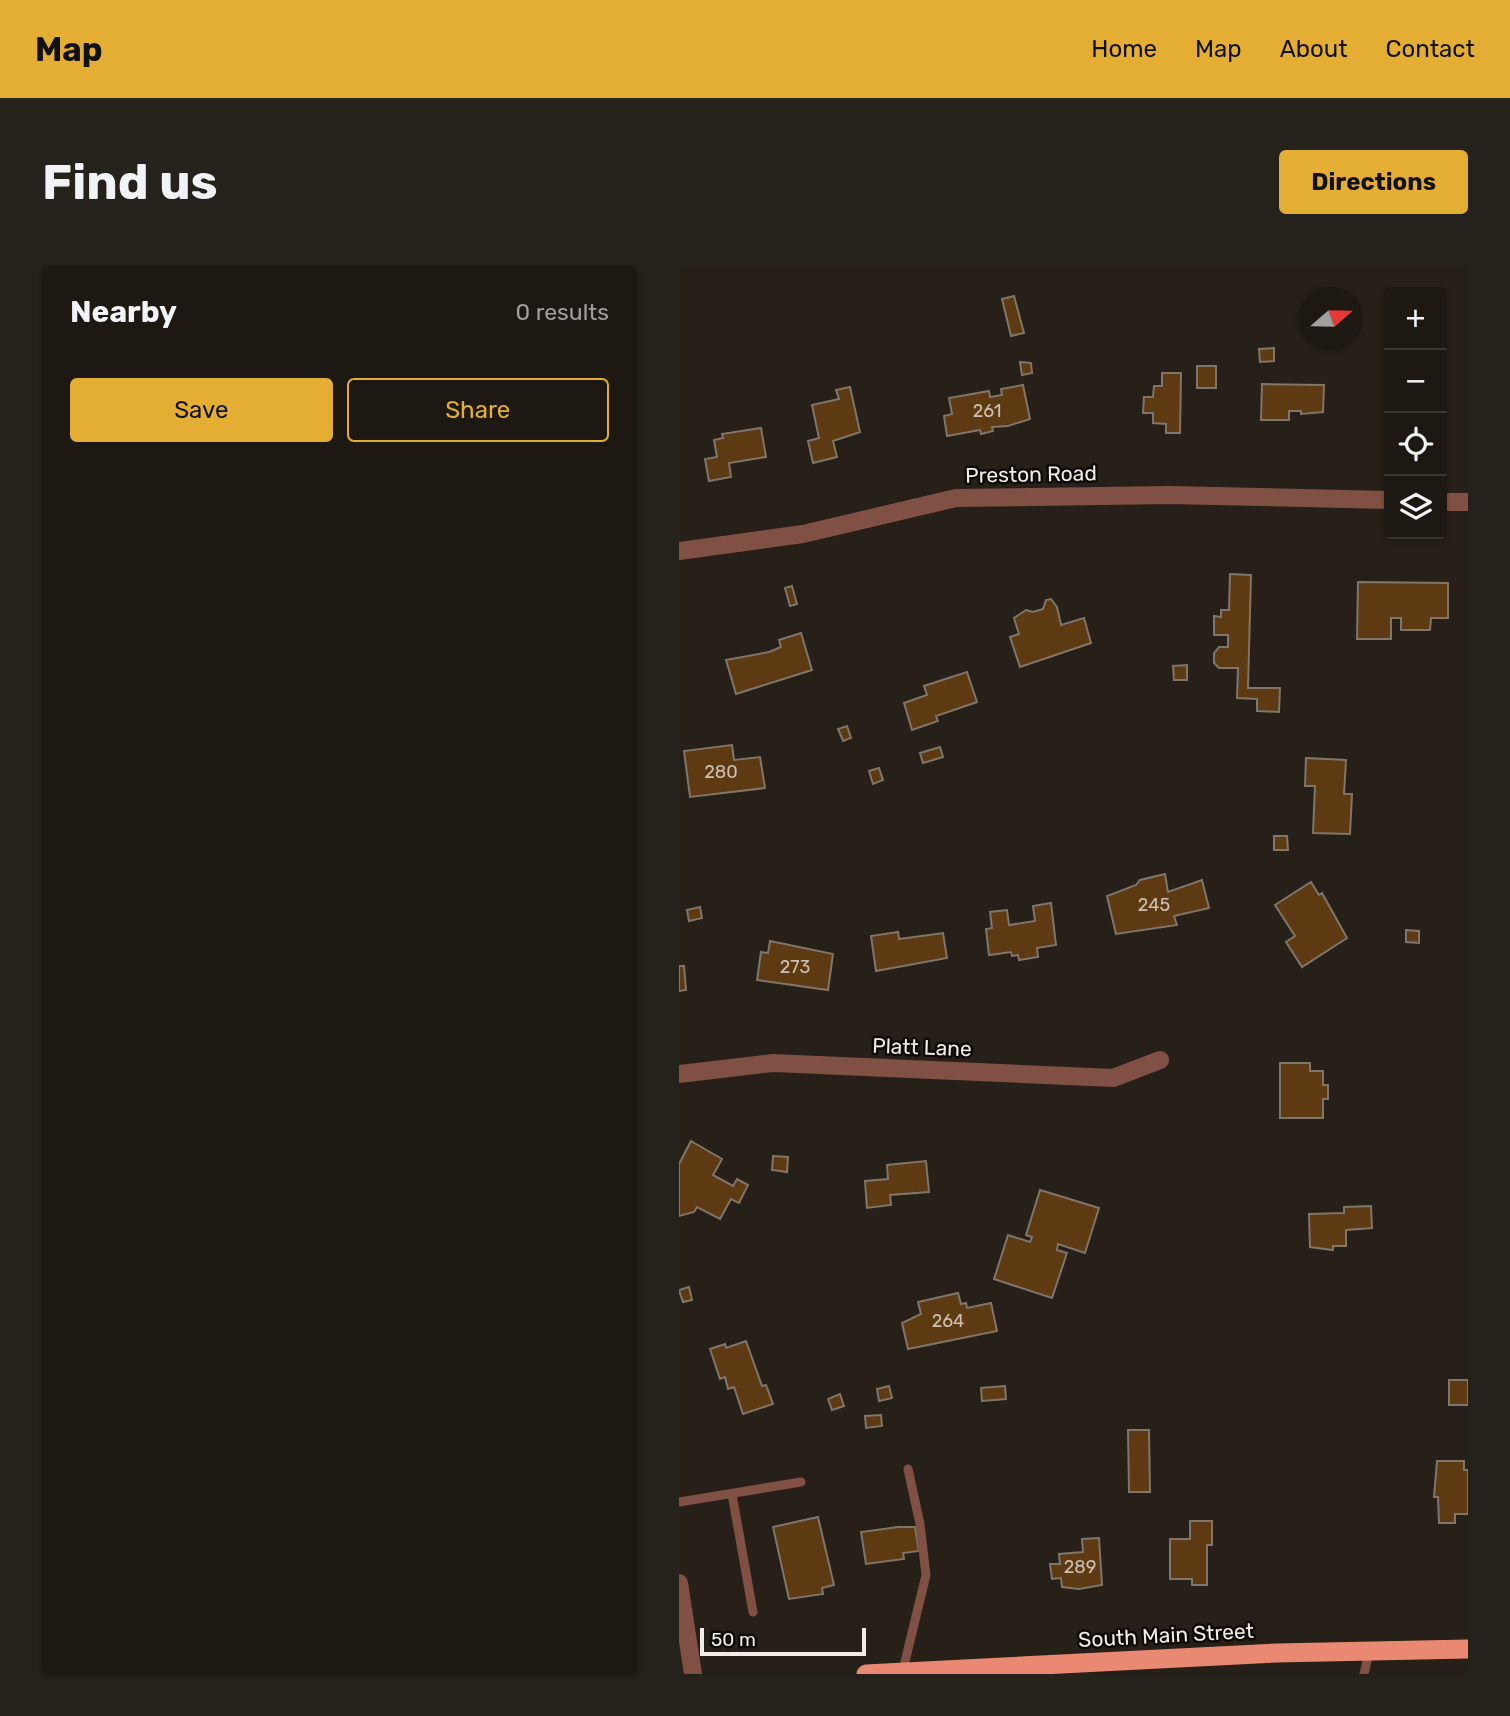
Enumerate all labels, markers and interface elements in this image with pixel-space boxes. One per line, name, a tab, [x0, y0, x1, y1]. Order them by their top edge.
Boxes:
text: Map	[35, 30, 103, 69]
text: Home	[1091, 35, 1157, 63]
text: Map	[1195, 35, 1242, 63]
text: About	[1280, 35, 1348, 63]
text: Contact	[1386, 35, 1475, 63]
button: Directions	[1279, 150, 1468, 214]
text: Find us	[42, 153, 218, 211]
north arrow	[1300, 287, 1363, 350]
map controls	[1384, 287, 1447, 539]
button: +	[1384, 287, 1447, 350]
text: Nearby	[70, 294, 177, 330]
text: 0 results	[515, 298, 609, 326]
button: −	[1384, 350, 1447, 413]
button: Save	[70, 378, 333, 442]
button: Share	[347, 378, 609, 442]
house number: 261	[973, 400, 1001, 422]
button: locate	[1384, 413, 1447, 476]
street label: Preston Road	[965, 460, 1097, 488]
button: layers	[1384, 476, 1447, 539]
house number: 280	[704, 761, 738, 783]
house number: 245	[1138, 894, 1170, 916]
house number: 273	[780, 956, 810, 978]
street label: Platt Lane	[872, 1033, 972, 1061]
house number: 264	[932, 1310, 964, 1332]
house number: 289	[1064, 1556, 1096, 1578]
street label: South Main Street	[1078, 1618, 1254, 1652]
scale bar	[700, 1625, 866, 1657]
text: 50 m	[711, 1628, 756, 1651]

